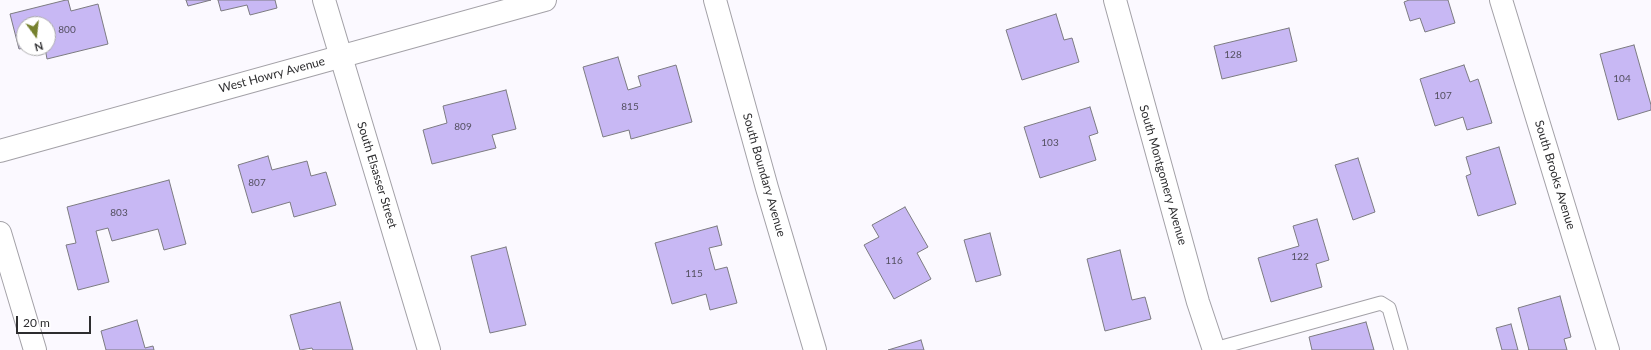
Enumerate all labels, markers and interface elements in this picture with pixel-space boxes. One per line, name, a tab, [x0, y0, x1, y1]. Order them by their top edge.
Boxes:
north arrow	[16, 16, 56, 56]
house number: 800	[58, 24, 76, 36]
text: N	[33, 40, 45, 54]
house number: 128	[1224, 49, 1242, 61]
street label: West Howry Avenue	[217, 54, 327, 96]
house number: 104	[1613, 73, 1631, 85]
house number: 107	[1434, 90, 1452, 102]
house number: 815	[621, 101, 639, 113]
street label: South Montgomery Avenue	[1136, 103, 1190, 247]
street label: South Boundary Avenue	[739, 112, 789, 238]
street label: South Brooks Avenue	[1532, 119, 1578, 231]
street label: South Elsasser Street	[354, 120, 400, 230]
house number: 809	[454, 121, 472, 133]
house number: 103	[1041, 137, 1059, 149]
house number: 807	[248, 177, 266, 189]
house number: 803	[110, 207, 128, 219]
house number: 122	[1291, 251, 1309, 263]
house number: 116	[885, 255, 903, 267]
house number: 115	[685, 268, 703, 280]
scale bar	[18, 308, 93, 334]
text: 20 m	[23, 315, 50, 330]

